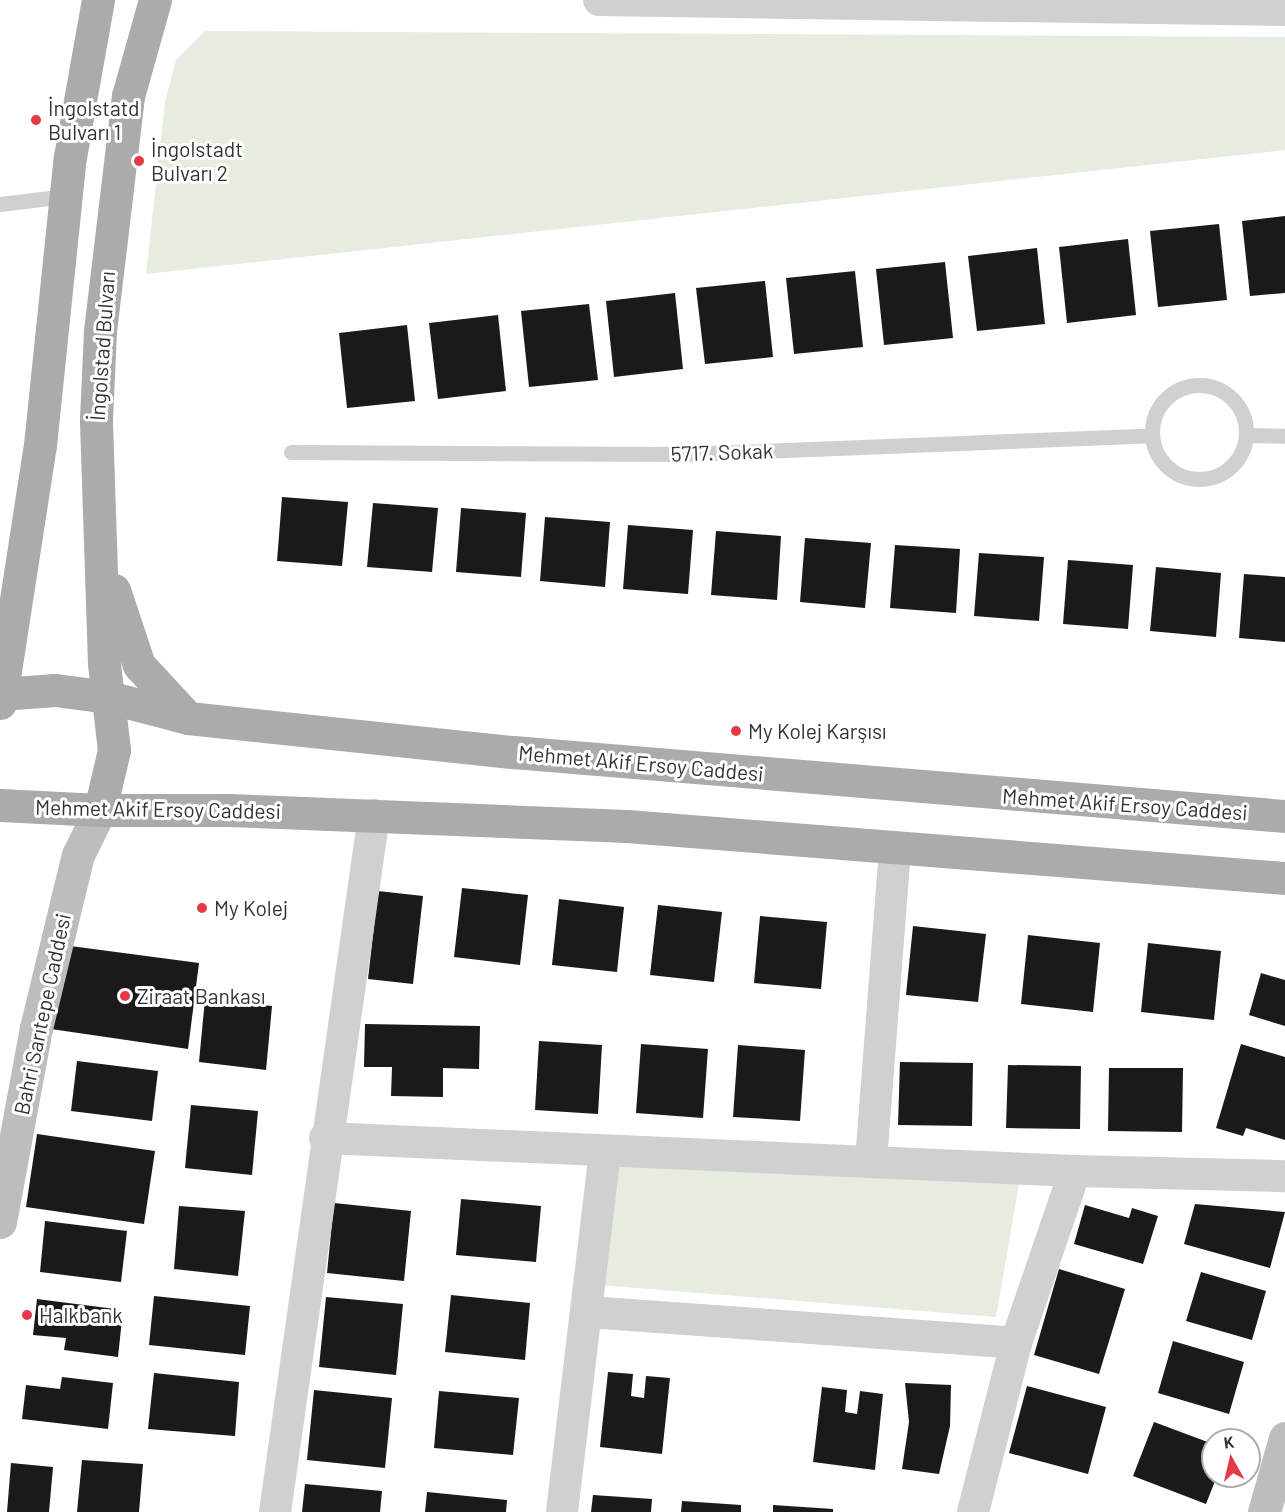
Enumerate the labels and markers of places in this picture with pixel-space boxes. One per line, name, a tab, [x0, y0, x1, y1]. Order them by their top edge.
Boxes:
place label: İngolstatd Bulvarı 1	[48, 95, 139, 145]
marker: İngolstatd Bulvarı 1	[29, 113, 43, 127]
place label: İngolstadt Bulvarı 2	[151, 136, 243, 186]
marker: İngolstadt Bulvarı 2	[132, 154, 146, 168]
place label: My Kolej Karşısı	[748, 718, 887, 744]
marker: My Kolej Karşısı	[729, 724, 743, 738]
place label: My Kolej	[214, 895, 288, 921]
marker: My Kolej	[195, 901, 209, 915]
place label: Ziraat Bankası	[137, 983, 265, 1009]
marker: Ziraat Bankası	[118, 989, 132, 1003]
place label: Halkbank	[39, 1302, 123, 1328]
marker: Halkbank	[20, 1308, 34, 1322]

